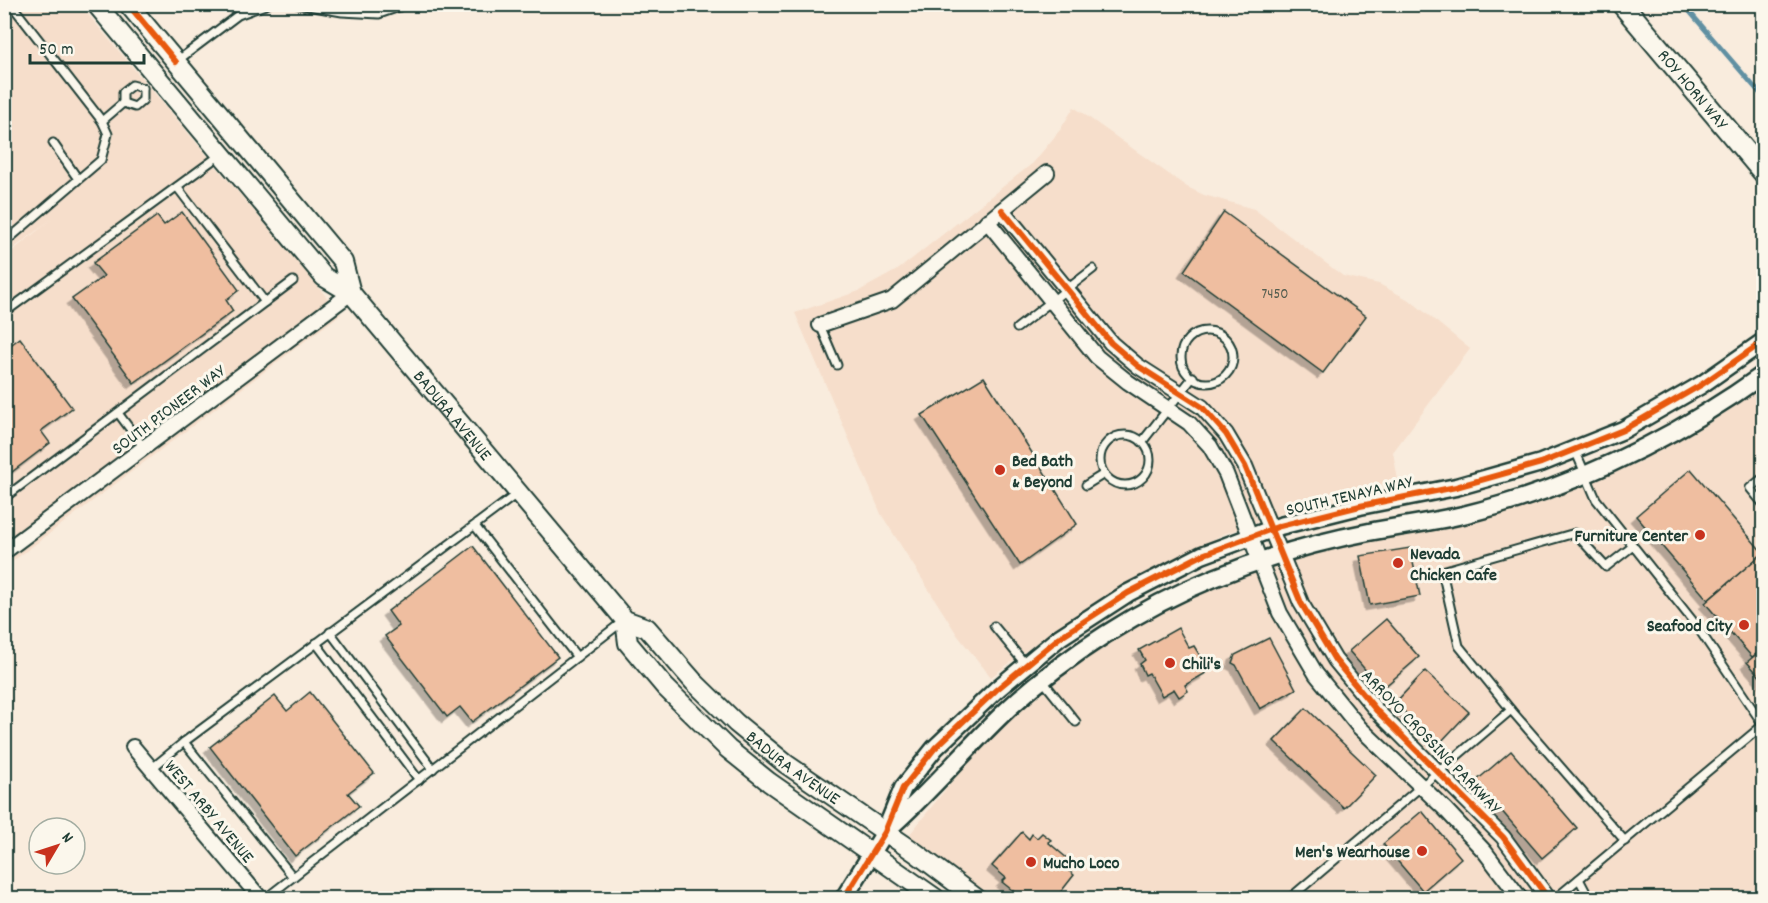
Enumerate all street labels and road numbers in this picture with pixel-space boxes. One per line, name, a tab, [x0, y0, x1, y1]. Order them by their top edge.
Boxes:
street label: ROY HORN WAY	[1650, 45, 1733, 137]
street label: SOUTH PIONEER WAY	[107, 359, 233, 462]
street label: BADURA AVENUE	[406, 366, 497, 467]
street label: SOUTH TENAYA WAY	[1284, 470, 1417, 524]
street label: ARROYO CROSSING PARKWAY	[1354, 665, 1507, 822]
street label: BADURA AVENUE	[740, 726, 844, 812]
street label: WEST ARBY AVENUE	[157, 756, 259, 870]

